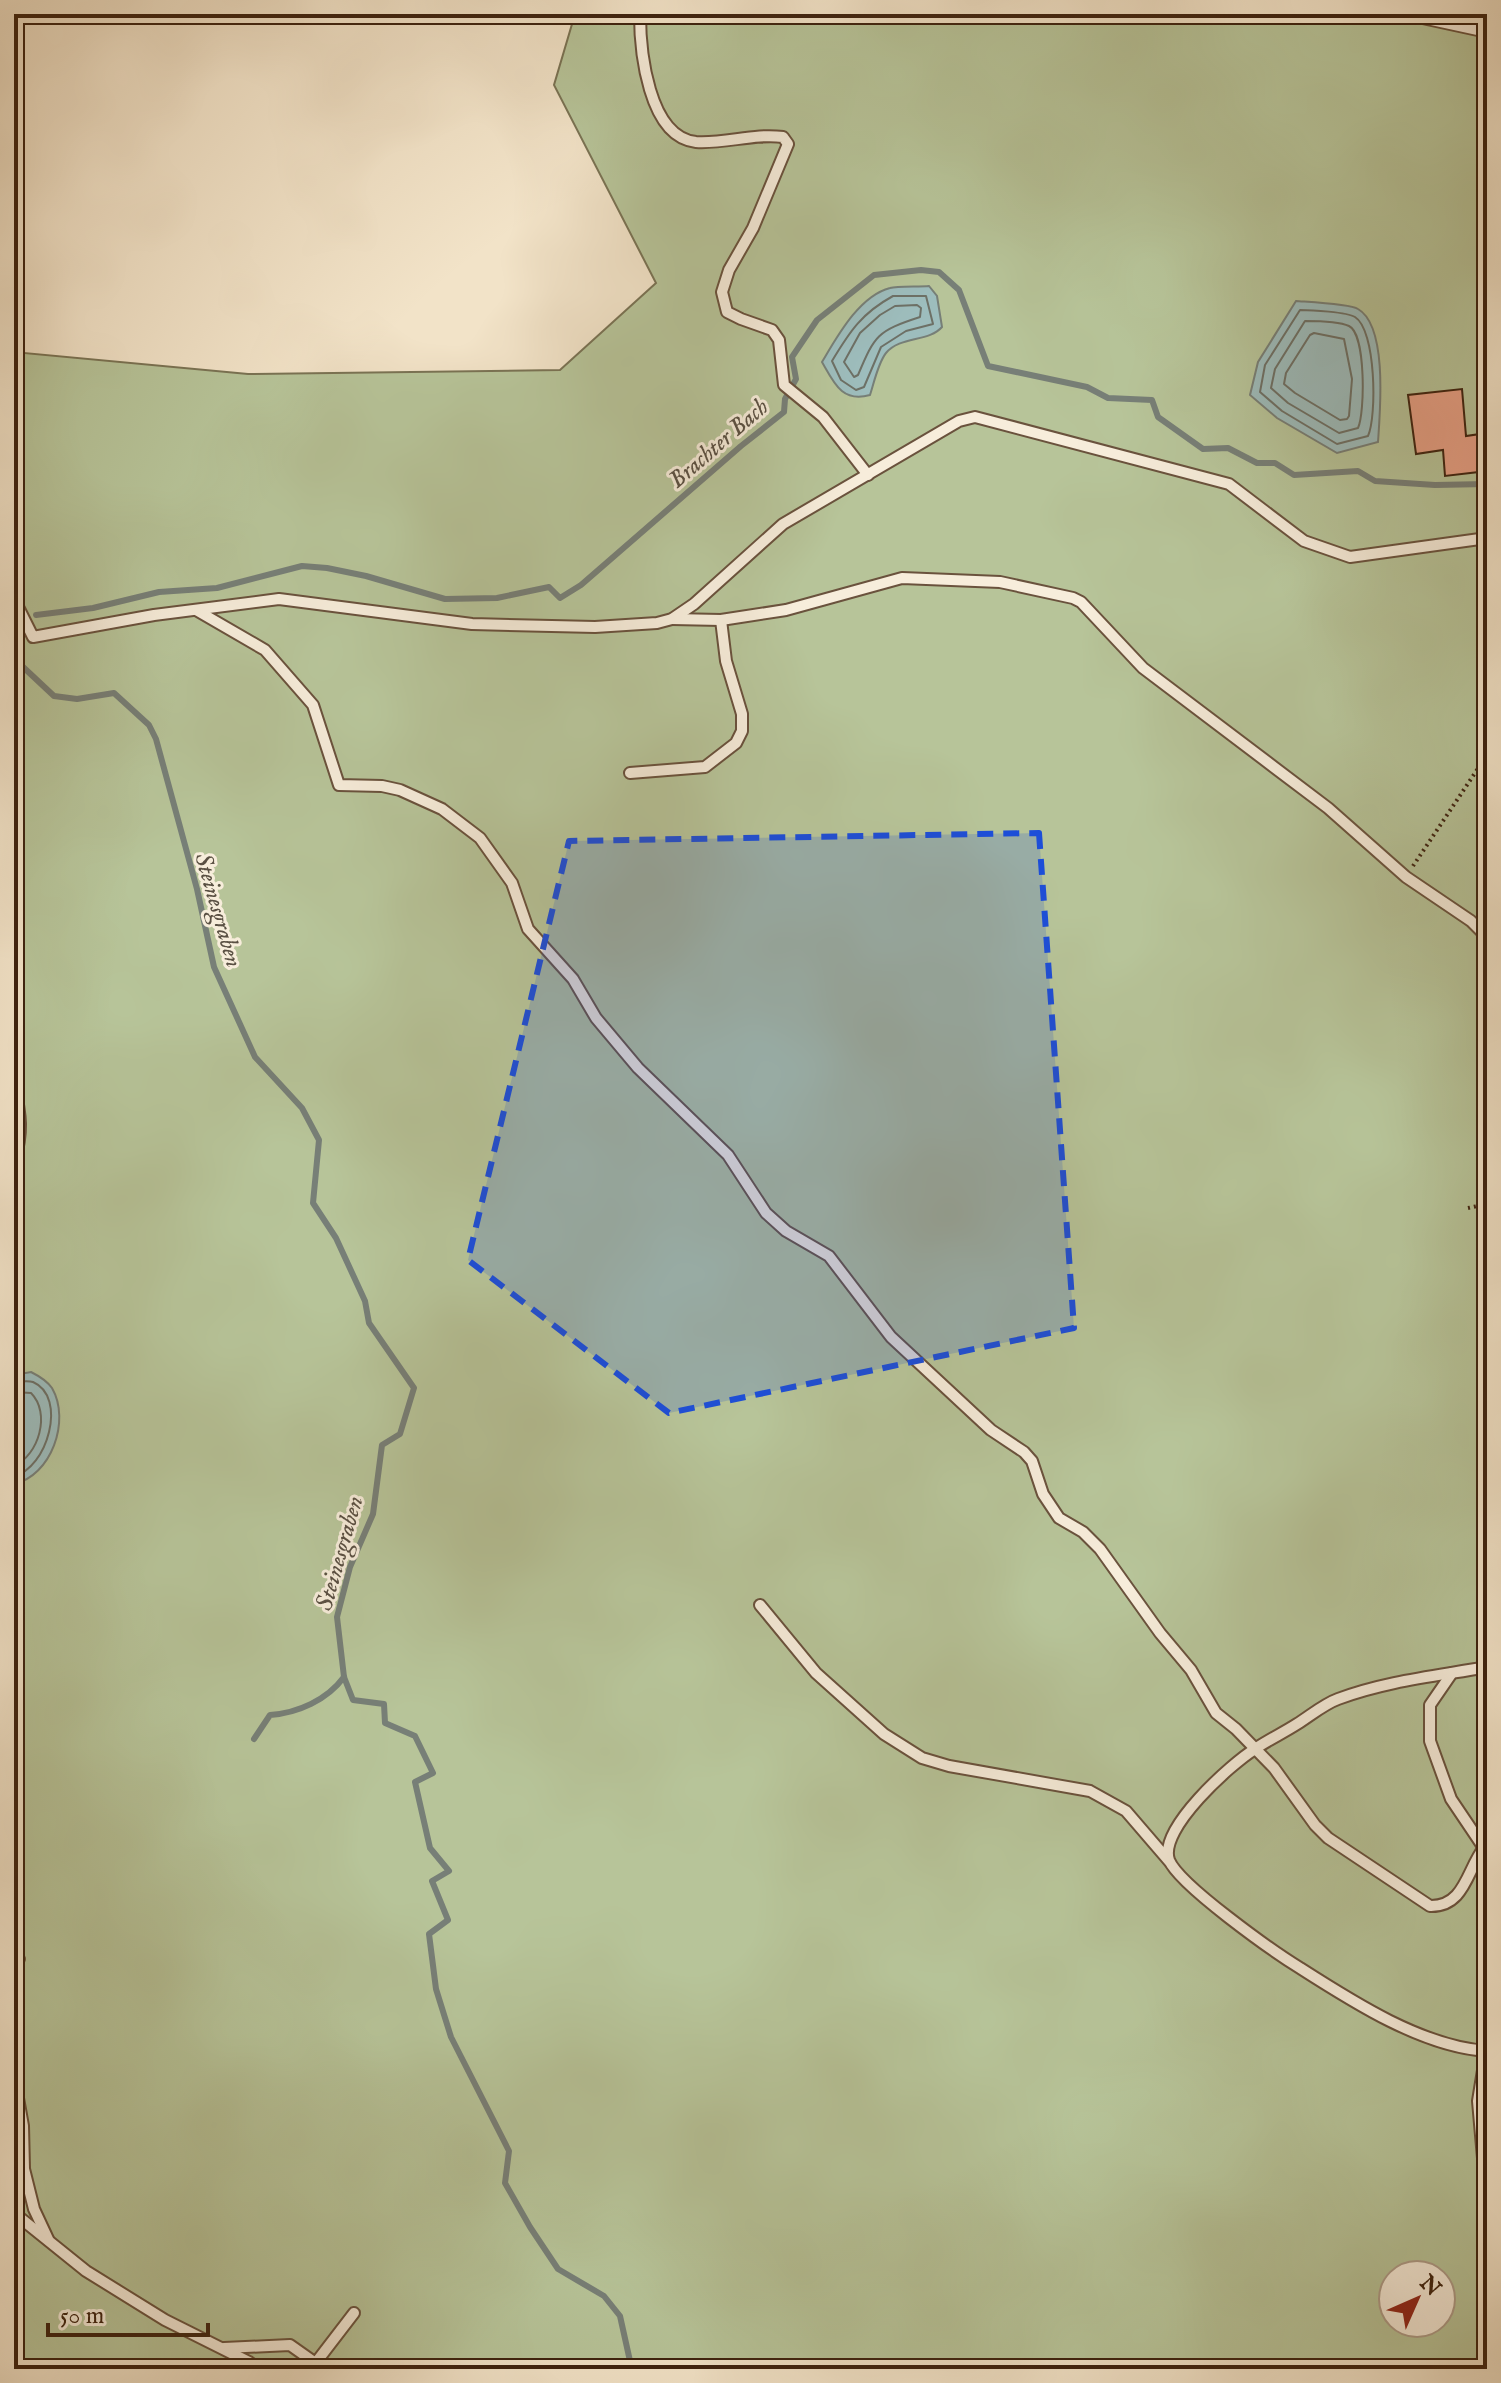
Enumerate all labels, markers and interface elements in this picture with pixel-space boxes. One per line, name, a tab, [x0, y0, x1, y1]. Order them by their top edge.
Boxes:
water label: Brachter Bach	[663, 392, 775, 496]
water label: Steinesgraben	[186, 850, 249, 971]
water label: Steinesgraben	[309, 1493, 372, 1614]
north arrow	[1377, 2259, 1457, 2339]
text: N	[1412, 2269, 1446, 2303]
scale bar	[48, 2287, 208, 2337]
text: 50 m	[60, 2301, 104, 2332]

